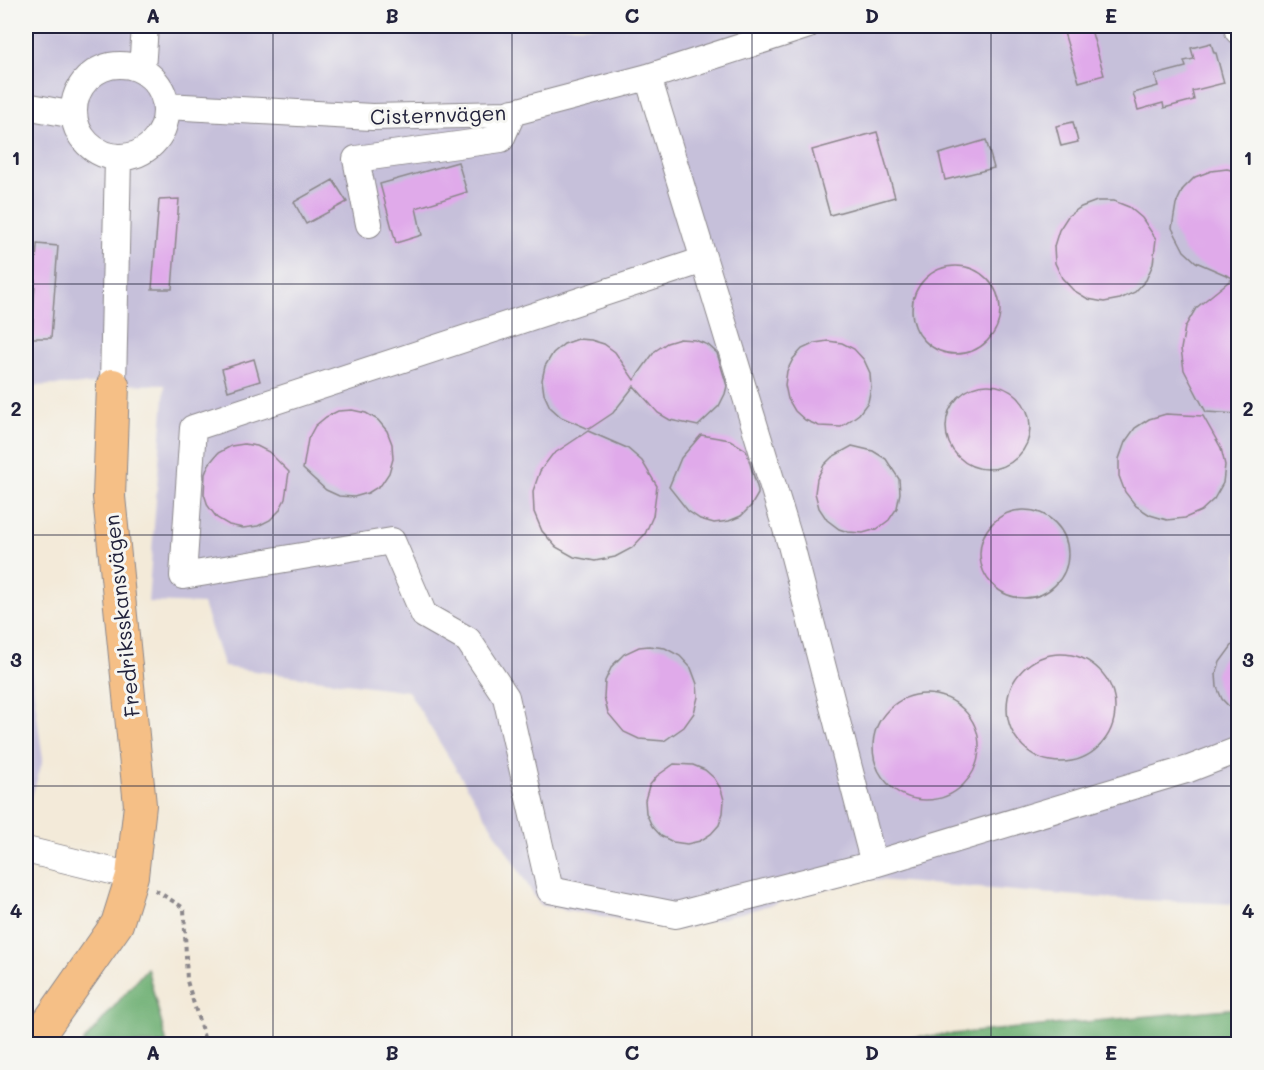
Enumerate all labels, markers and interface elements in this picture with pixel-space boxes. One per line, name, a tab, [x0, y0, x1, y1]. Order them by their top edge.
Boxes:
text: A	[146, 2, 160, 28]
text: B	[385, 2, 399, 28]
text: C	[625, 2, 640, 28]
text: D	[865, 2, 879, 28]
text: E	[1105, 2, 1117, 28]
street label: Cisternvägen	[369, 98, 507, 130]
text: 1	[12, 144, 20, 170]
text: 1	[1244, 144, 1252, 170]
text: 2	[10, 395, 22, 421]
text: 2	[1242, 395, 1254, 421]
street label: Fredriksskansvägen	[97, 513, 145, 719]
text: 3	[10, 646, 22, 672]
text: 3	[1242, 646, 1254, 672]
text: 4	[10, 897, 23, 923]
text: 4	[1242, 897, 1255, 923]
text: A	[146, 1039, 160, 1065]
text: B	[385, 1039, 399, 1065]
text: C	[625, 1039, 640, 1065]
text: D	[865, 1039, 879, 1065]
text: E	[1105, 1039, 1117, 1065]

